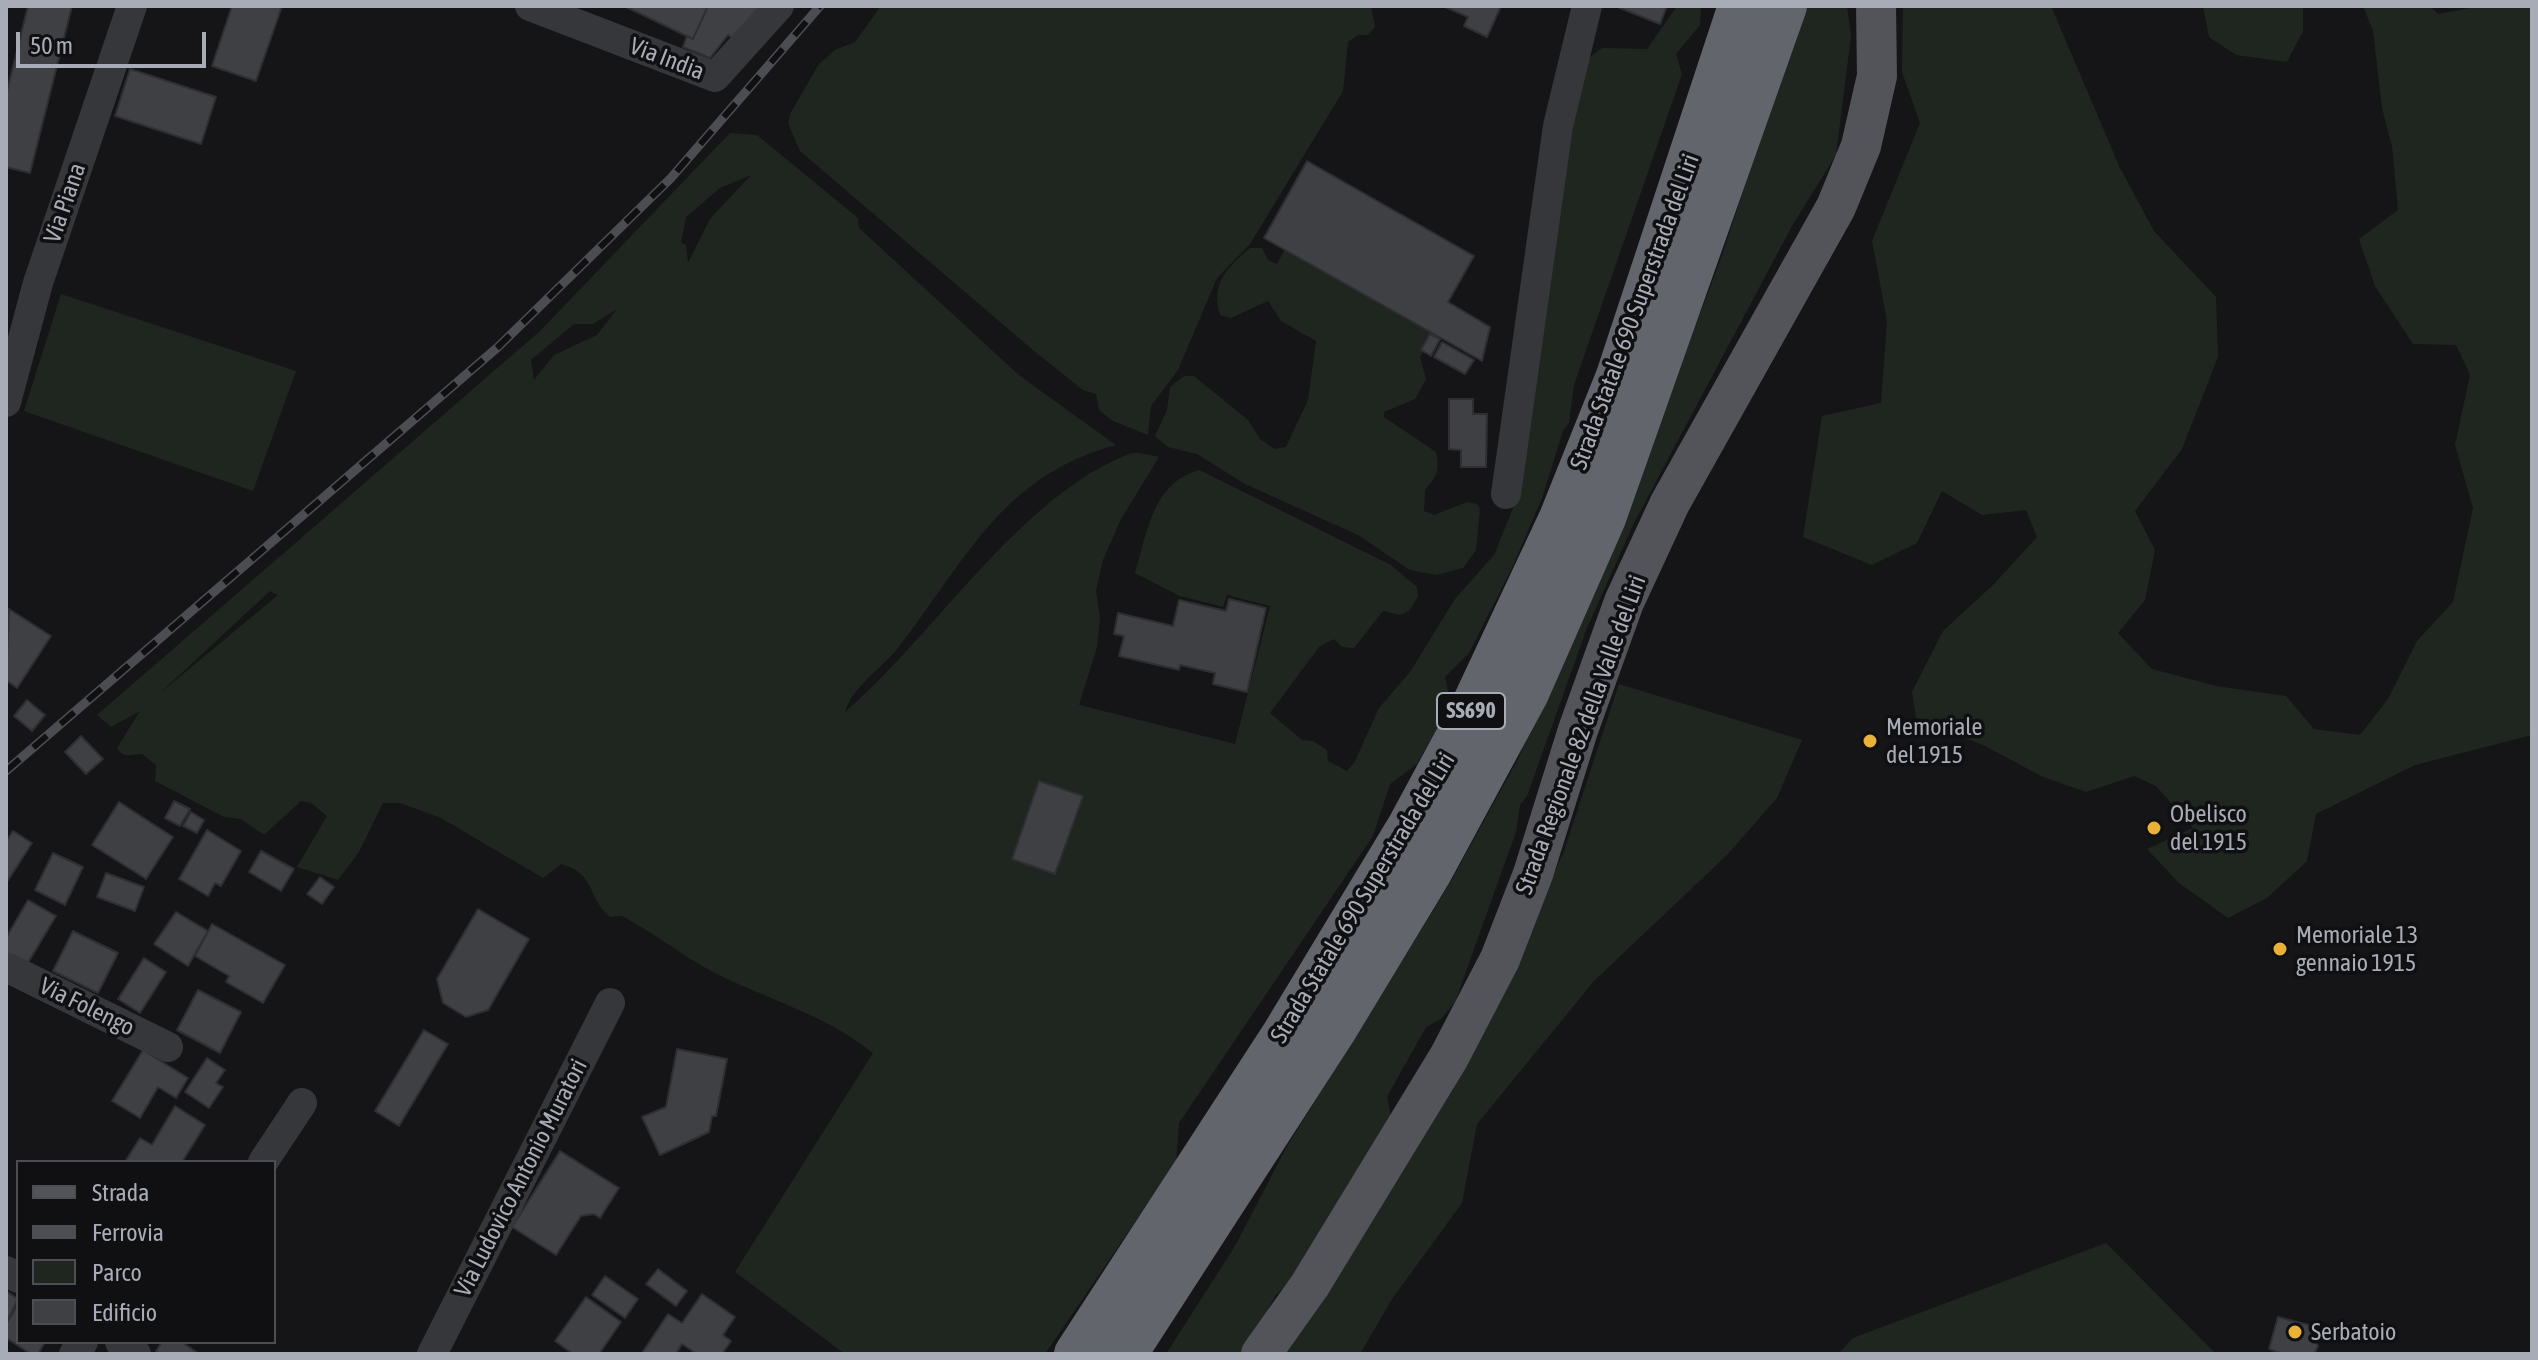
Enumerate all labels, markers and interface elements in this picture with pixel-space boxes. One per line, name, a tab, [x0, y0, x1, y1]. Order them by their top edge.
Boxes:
scale bar	[20, 16, 210, 66]
text: 50 m	[30, 32, 73, 59]
street label: Via India	[626, 32, 708, 86]
street label: Strada Statale 690 Superstrada del Liri	[1564, 150, 1706, 474]
street label: Via Piana	[38, 159, 92, 247]
street label: Strada Regionale 82 della Valle del Liri	[1510, 572, 1652, 898]
road number: SS690	[1437, 693, 1505, 729]
place label: Memoriale del 1915	[1886, 713, 1982, 769]
marker: Memoriale del 1915	[1861, 732, 1879, 750]
street label: Strada Statale 690 Superstrada del Liri	[1265, 748, 1461, 1048]
place label: Obelisco del 1915	[2170, 800, 2247, 856]
marker: Obelisco del 1915	[2145, 819, 2163, 837]
place label: Memoriale 13 gennaio 1915	[2296, 921, 2418, 977]
marker: Memoriale 13 gennaio 1915	[2271, 940, 2289, 958]
street label: Via Folengo	[35, 972, 139, 1042]
street label: Via Ludovico Antonio Muratori	[448, 1054, 594, 1302]
legend	[16, 1160, 276, 1344]
text: Strada	[92, 1179, 149, 1206]
text: Ferrovia	[92, 1219, 164, 1246]
text: Parco	[92, 1259, 142, 1286]
text: Edificio	[92, 1299, 157, 1326]
place label: Serbatoio	[2311, 1318, 2396, 1346]
marker: Serbatoio	[2286, 1323, 2304, 1341]

